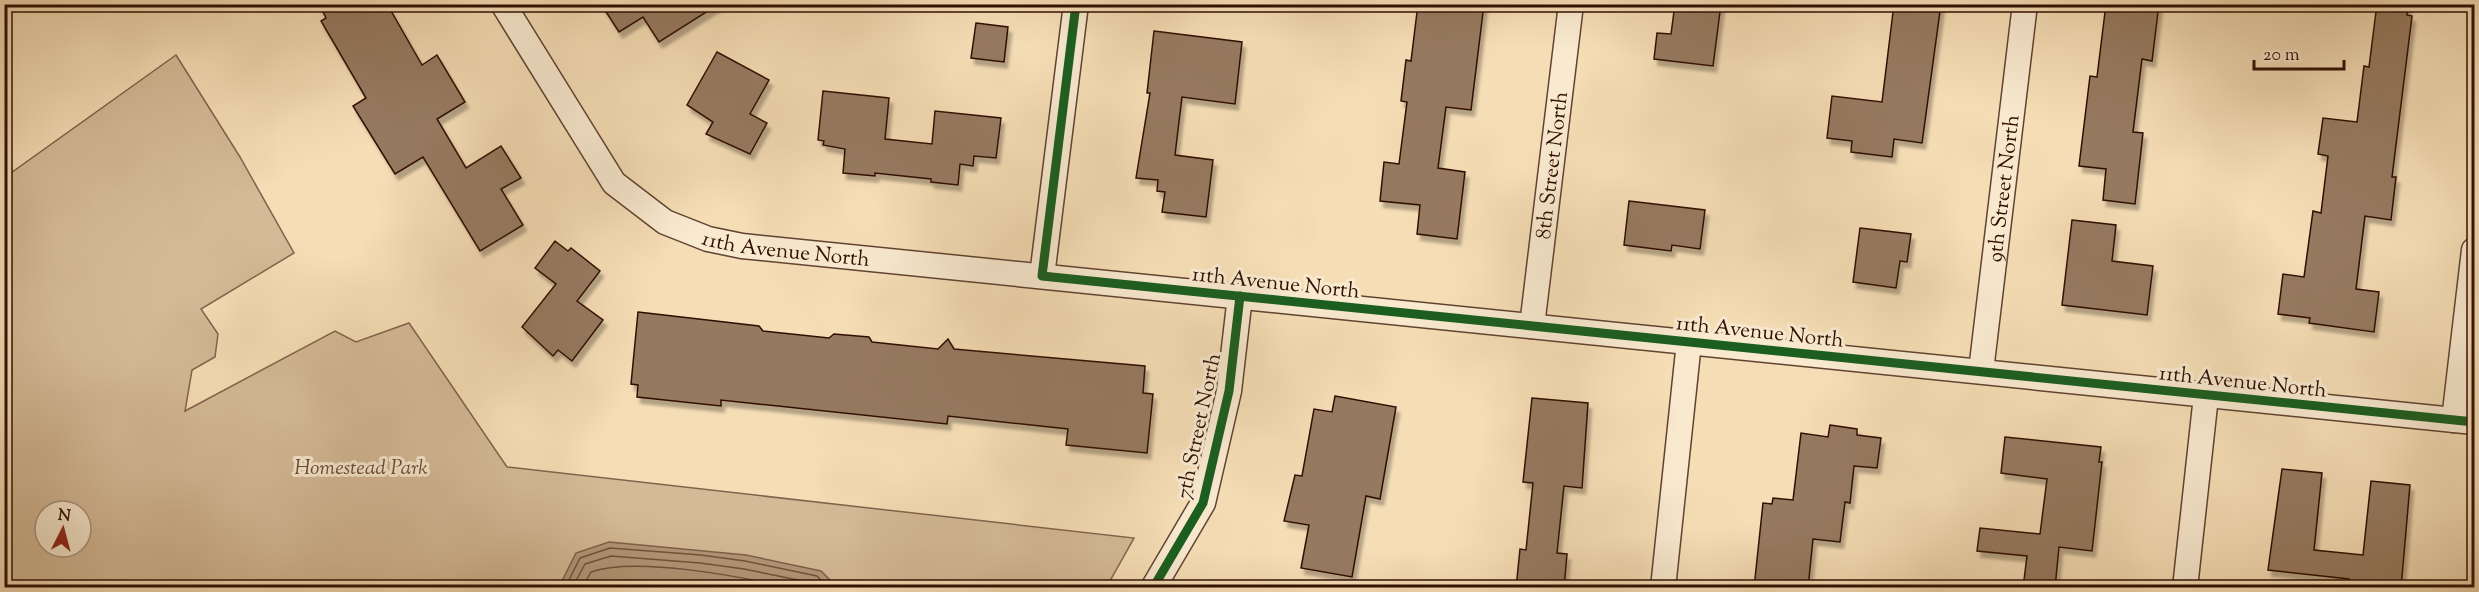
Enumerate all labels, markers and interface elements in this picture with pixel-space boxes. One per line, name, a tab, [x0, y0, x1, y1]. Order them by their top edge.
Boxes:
scale bar	[2254, 33, 2344, 71]
text: 20 m	[2263, 43, 2300, 69]
street label: 8th Street North	[1530, 90, 1577, 241]
street label: 9th Street North	[1981, 113, 2029, 264]
street label: 11th Avenue North	[697, 225, 871, 276]
street label: 11th Avenue North	[1191, 260, 1361, 308]
street label: 11th Avenue North	[1675, 309, 1845, 357]
street label: 7th Street North	[1170, 351, 1230, 502]
street label: 11th Avenue North	[2158, 359, 2328, 407]
park label: Homestead Park	[294, 454, 428, 484]
north arrow	[33, 499, 93, 559]
text: N	[57, 504, 72, 529]

